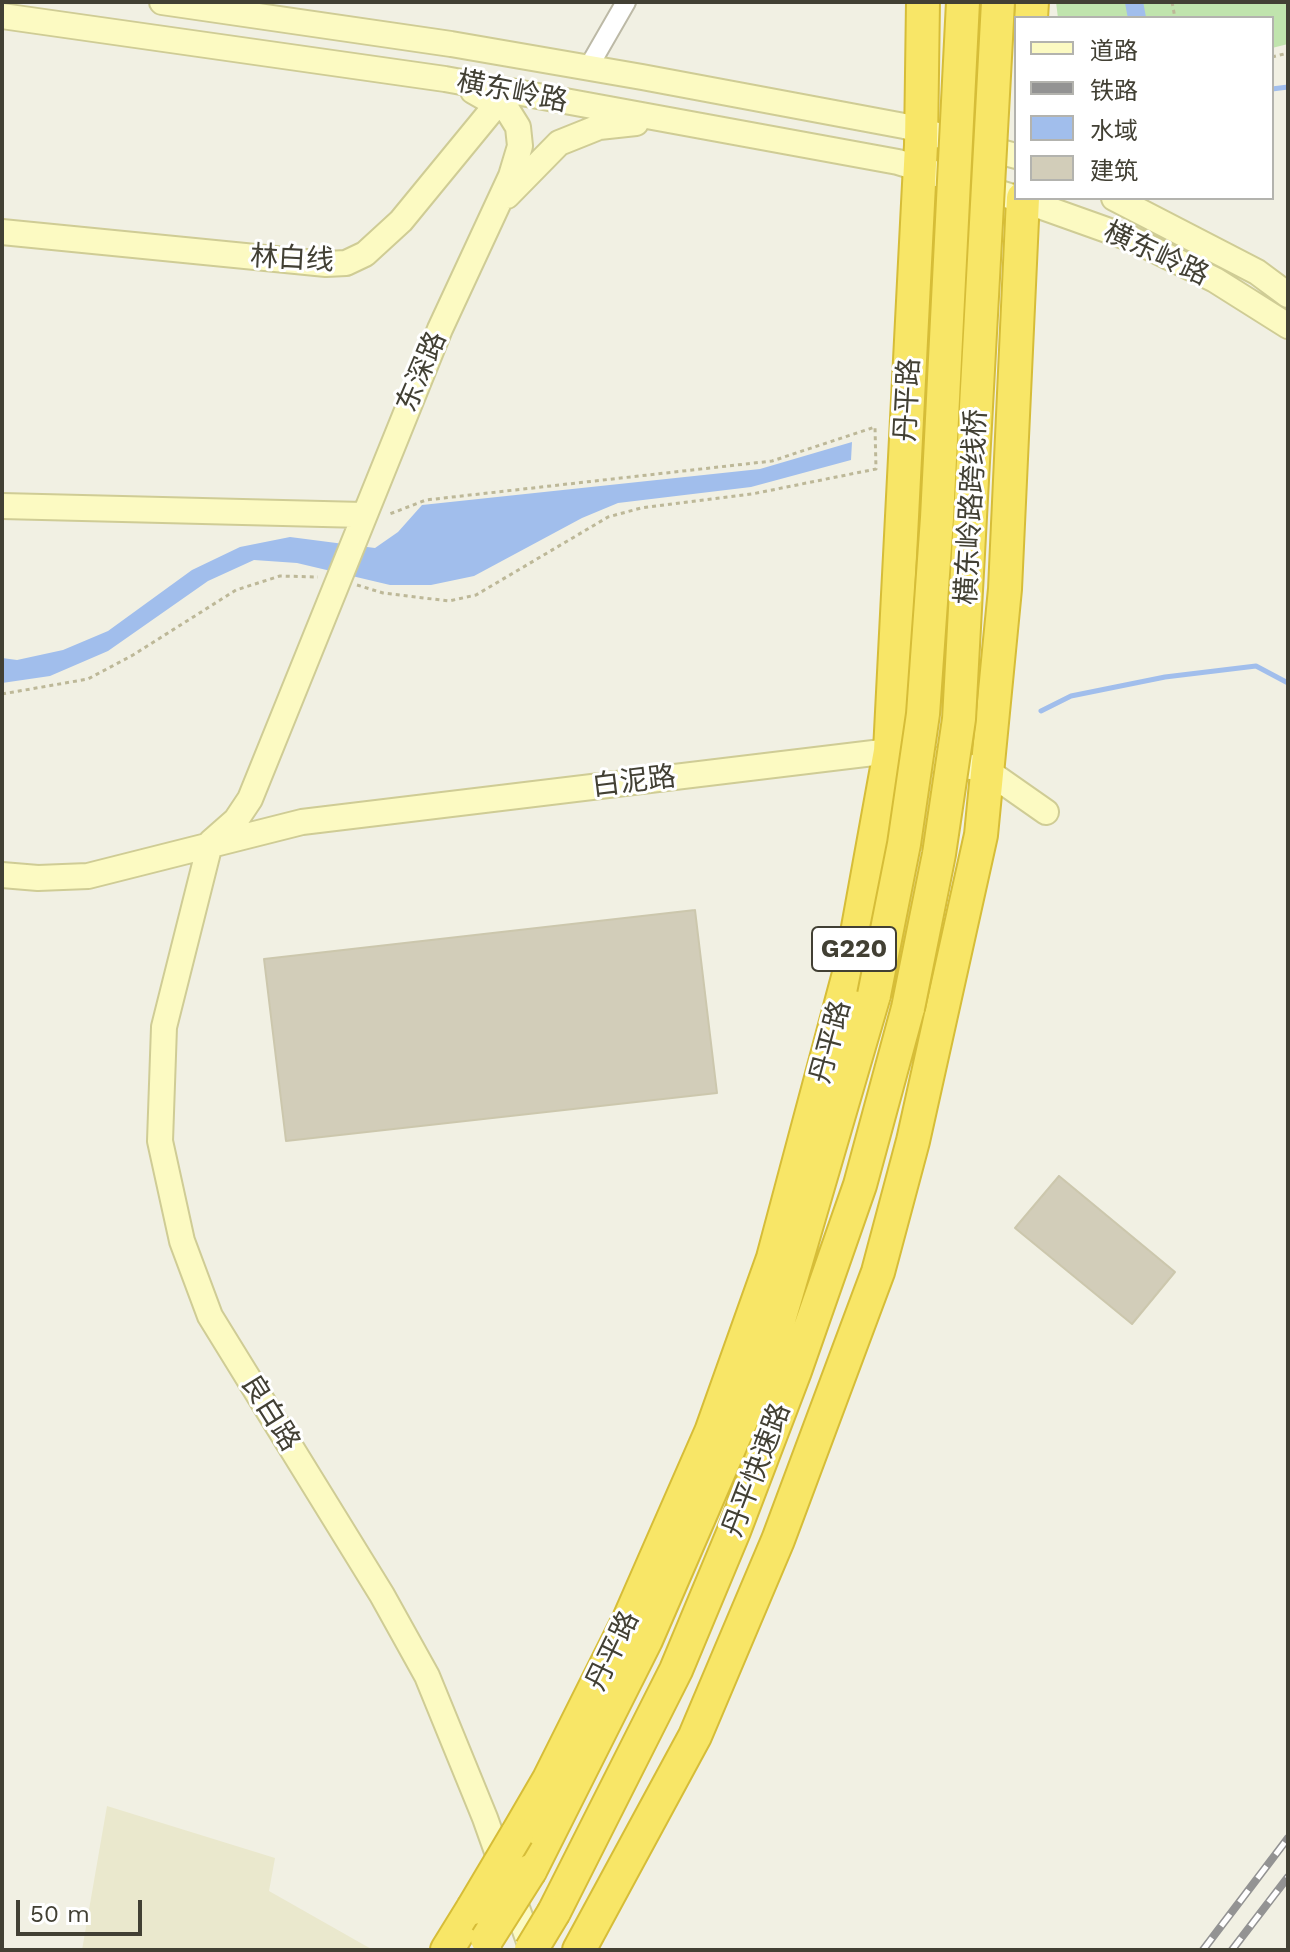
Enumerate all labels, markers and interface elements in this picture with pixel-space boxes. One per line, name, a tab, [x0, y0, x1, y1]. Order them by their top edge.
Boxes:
legend	[1014, 16, 1274, 200]
text: 道路	[1090, 37, 1138, 65]
street label: 横东岭路	[454, 65, 570, 119]
text: 铁路	[1090, 77, 1138, 105]
text: 水域	[1090, 117, 1138, 145]
text: 建筑	[1090, 157, 1138, 185]
street label: 横东岭路	[1098, 215, 1214, 293]
street label: 林白线	[249, 240, 335, 278]
street label: 东深路	[390, 327, 454, 417]
street label: 丹平路	[889, 357, 927, 443]
street label: 横东岭路跨线桥	[950, 408, 994, 606]
street label: 白泥路	[590, 760, 678, 804]
road number: G220	[812, 927, 896, 971]
street label: 丹平路	[804, 997, 858, 1087]
street label: 良白路	[233, 1368, 307, 1458]
street label: 丹平快速路	[716, 1399, 798, 1541]
street label: 丹平路	[579, 1606, 647, 1696]
scale bar	[20, 1884, 146, 1934]
text: 50 m	[30, 1900, 90, 1928]

